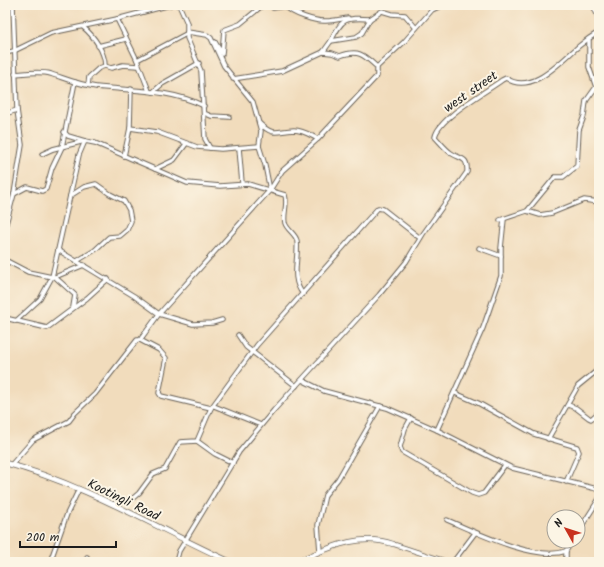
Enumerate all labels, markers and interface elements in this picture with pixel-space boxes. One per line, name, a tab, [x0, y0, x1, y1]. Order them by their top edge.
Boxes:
street label: west street	[439, 65, 503, 119]
street label: Kootingli Road	[84, 474, 164, 527]
north arrow	[546, 509, 586, 549]
text: N	[550, 515, 568, 532]
scale bar	[20, 523, 116, 549]
text: 200 m	[26, 528, 60, 547]

